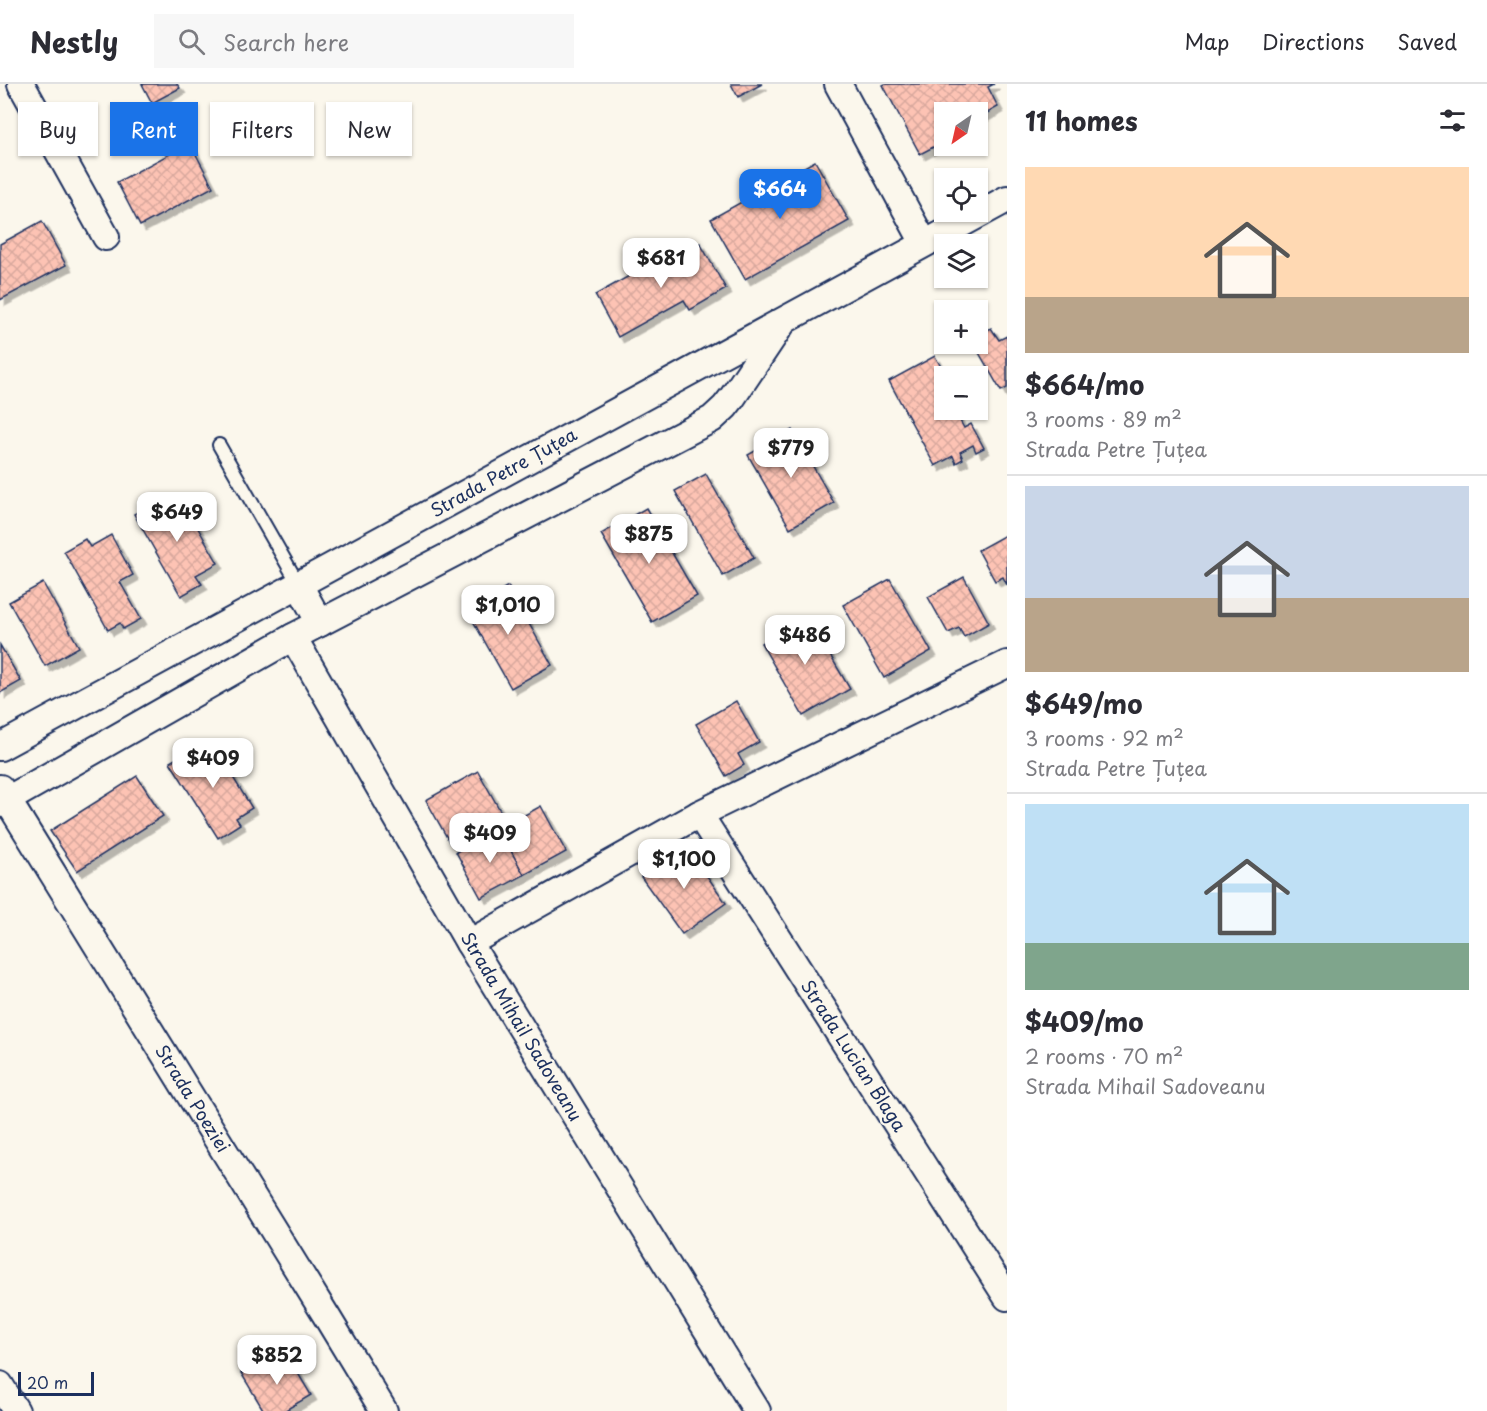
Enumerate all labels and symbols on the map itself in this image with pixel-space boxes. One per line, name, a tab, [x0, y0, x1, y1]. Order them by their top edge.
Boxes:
north arrow	[934, 102, 988, 156]
pin: $664	[744, 169, 816, 220]
pin: $681	[625, 238, 697, 289]
street label: Strada Petre Țuțea	[425, 420, 582, 523]
pin: $779	[755, 428, 827, 479]
pin: $649	[141, 492, 213, 543]
pin: $875	[613, 514, 685, 565]
pin: $1,010	[459, 585, 557, 636]
pin: $486	[769, 615, 841, 666]
pin: $409	[177, 738, 249, 789]
pin: $409	[454, 813, 526, 864]
pin: $1,100	[635, 839, 733, 890]
street label: Strada Mihail Sadoveanu	[455, 926, 590, 1126]
street label: Strada Lucian Blaga	[795, 974, 914, 1137]
street label: Strada Poeziei	[149, 1039, 237, 1157]
pin: $852	[241, 1335, 313, 1386]
scale bar	[18, 1369, 94, 1396]

